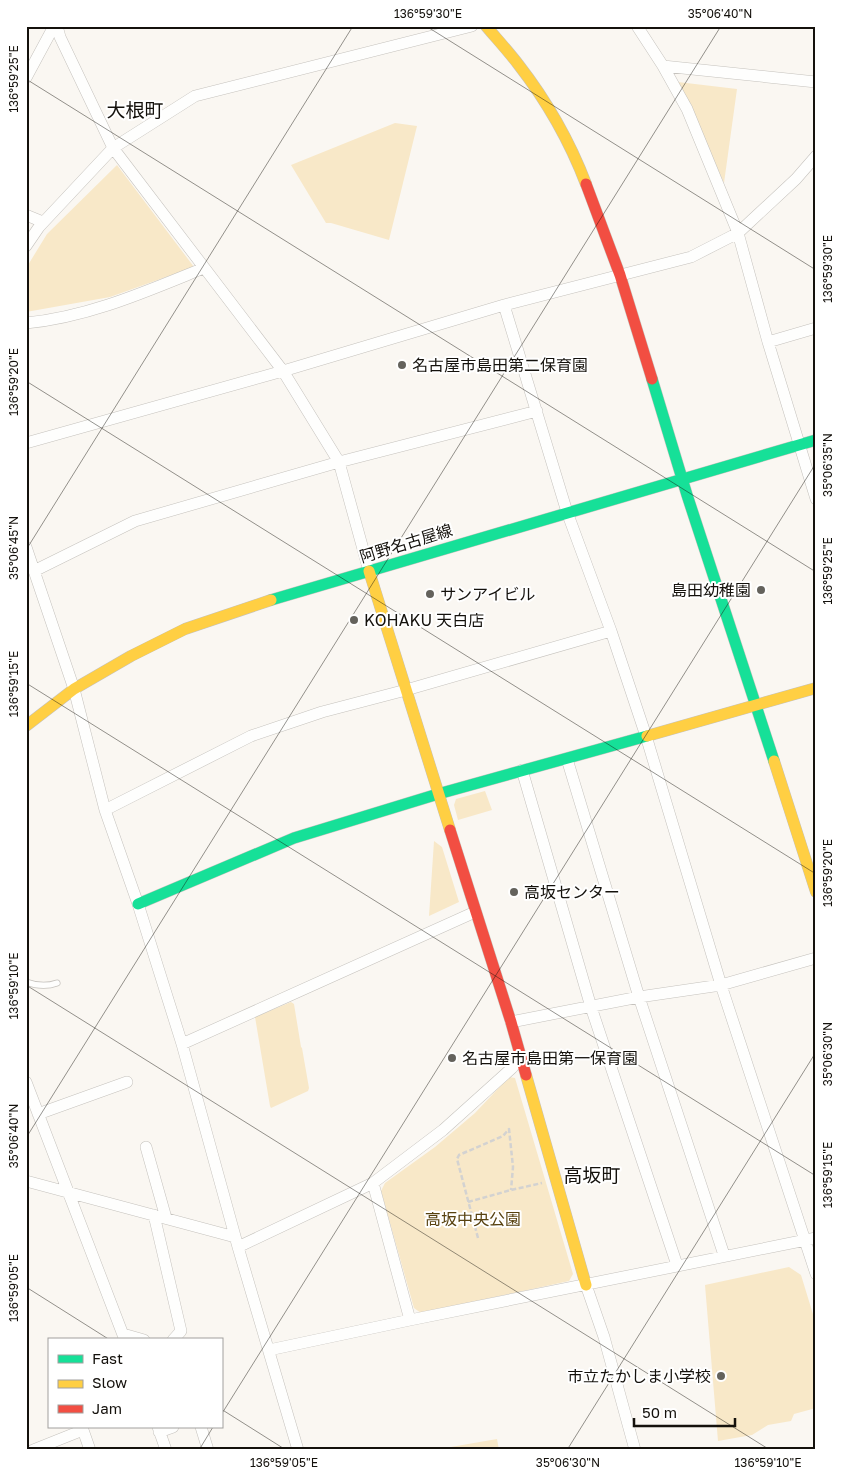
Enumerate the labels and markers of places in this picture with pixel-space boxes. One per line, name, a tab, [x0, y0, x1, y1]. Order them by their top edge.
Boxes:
place label: 名古屋市島田第二保育園	[412, 355, 588, 375]
marker: 名古屋市島田第二保育園	[396, 359, 408, 371]
place label: 島田幼稚園	[671, 580, 751, 600]
place label: サンアイビル	[440, 584, 535, 604]
marker: 島田幼稚園	[755, 584, 767, 596]
marker: サンアイビル	[424, 588, 436, 600]
place label: KOHAKU 天白店	[364, 610, 484, 630]
marker: KOHAKU 天白店	[348, 614, 360, 626]
place label: 高坂センター	[524, 882, 620, 902]
marker: 高坂センター	[508, 886, 520, 898]
place label: 名古屋市島田第一保育園	[462, 1048, 638, 1068]
marker: 名古屋市島田第一保育園	[446, 1052, 458, 1064]
place label: 市立たかしま小学校	[567, 1366, 711, 1386]
marker: 市立たかしま小学校	[715, 1370, 727, 1382]

